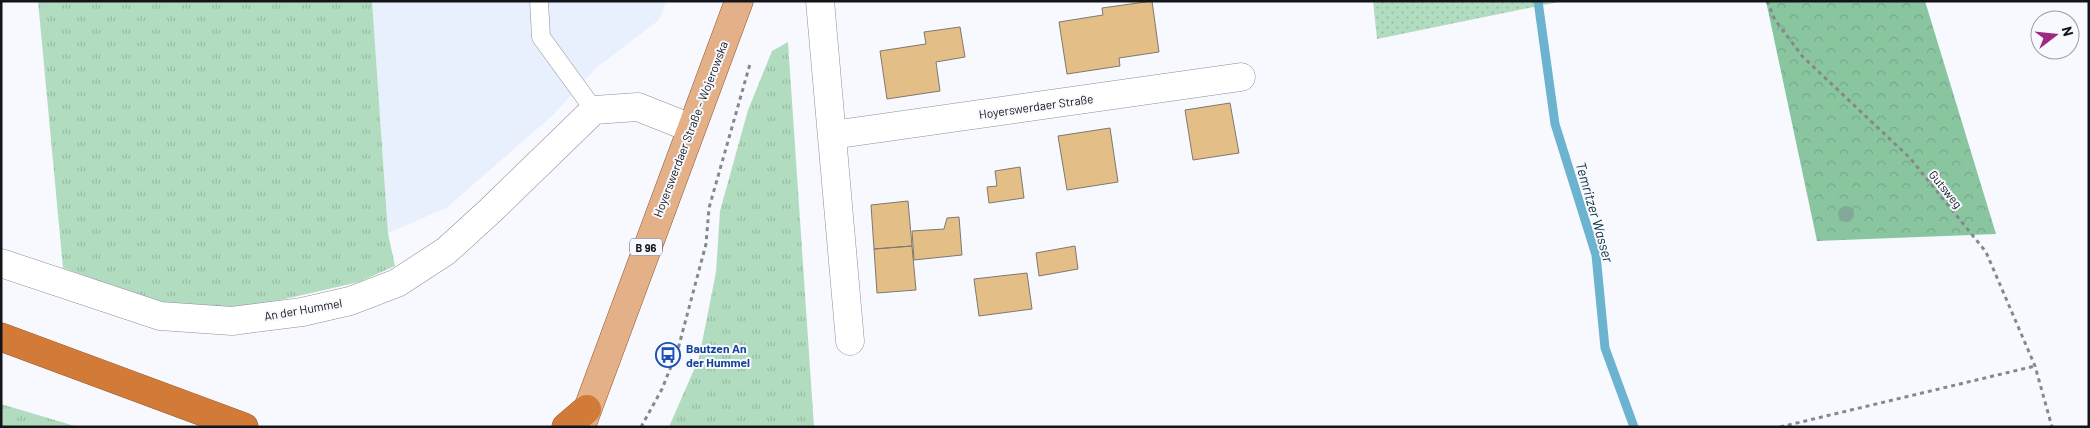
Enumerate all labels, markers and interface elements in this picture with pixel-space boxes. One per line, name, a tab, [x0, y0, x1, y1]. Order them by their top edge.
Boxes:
north arrow	[2030, 10, 2080, 60]
text: N	[2059, 24, 2077, 38]
street label: Hoyerswerdaer Straße - Wojerowska	[650, 39, 730, 219]
street label: Hoyerswerdaer Straße	[978, 91, 1094, 121]
water label: Temritzer Wasser	[1573, 160, 1618, 265]
street label: Gutsweg	[1926, 167, 1966, 211]
road number: B 96	[630, 238, 662, 256]
street label: An der Hummel	[263, 295, 343, 323]
place label: Bautzen An der Hummel	[686, 341, 750, 369]
bus stop icon: Bautzen An der Hummel	[655, 342, 681, 368]

